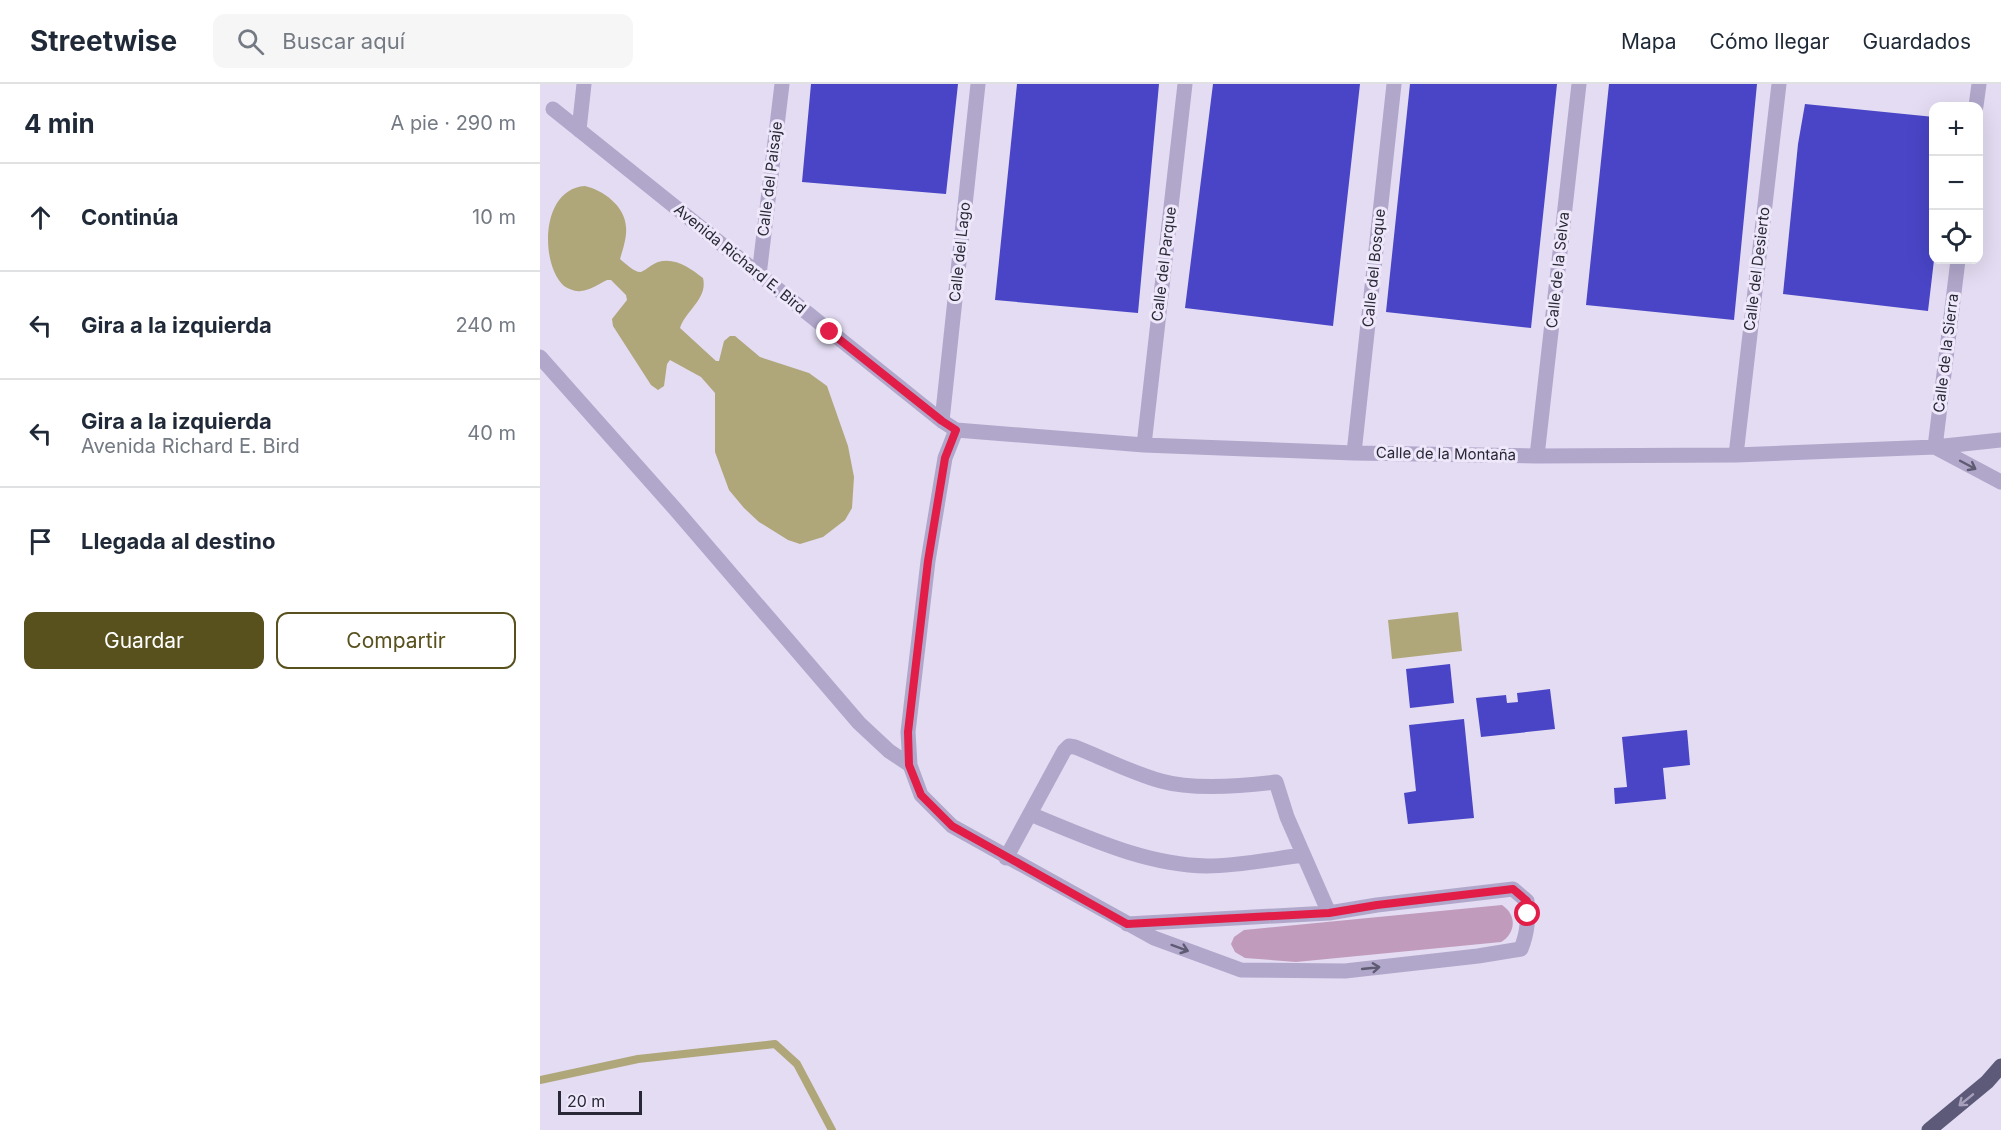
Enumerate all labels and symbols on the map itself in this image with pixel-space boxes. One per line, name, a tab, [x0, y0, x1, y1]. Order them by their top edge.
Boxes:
street label: Calle del Paisaje	[753, 120, 786, 238]
street label: Avenida Richard E. Bird	[671, 200, 810, 318]
street label: Calle del Lago	[945, 201, 974, 303]
street label: Calle del Parque	[1147, 205, 1180, 322]
street label: Calle del Desierto	[1739, 206, 1774, 332]
street label: Calle del Bosque	[1358, 208, 1389, 328]
street label: Calle de la Selva	[1542, 211, 1573, 329]
street label: Calle de la Sierra	[1929, 292, 1962, 414]
route end	[816, 318, 842, 344]
street label: Calle de la Montaña	[1376, 443, 1516, 464]
one-way arrow	[1959, 459, 1976, 471]
route start	[1514, 900, 1540, 926]
one-way arrow	[1170, 943, 1189, 954]
one-way arrow	[1361, 962, 1380, 973]
scale bar	[558, 1088, 642, 1116]
one-way arrow	[1958, 1093, 1974, 1106]

